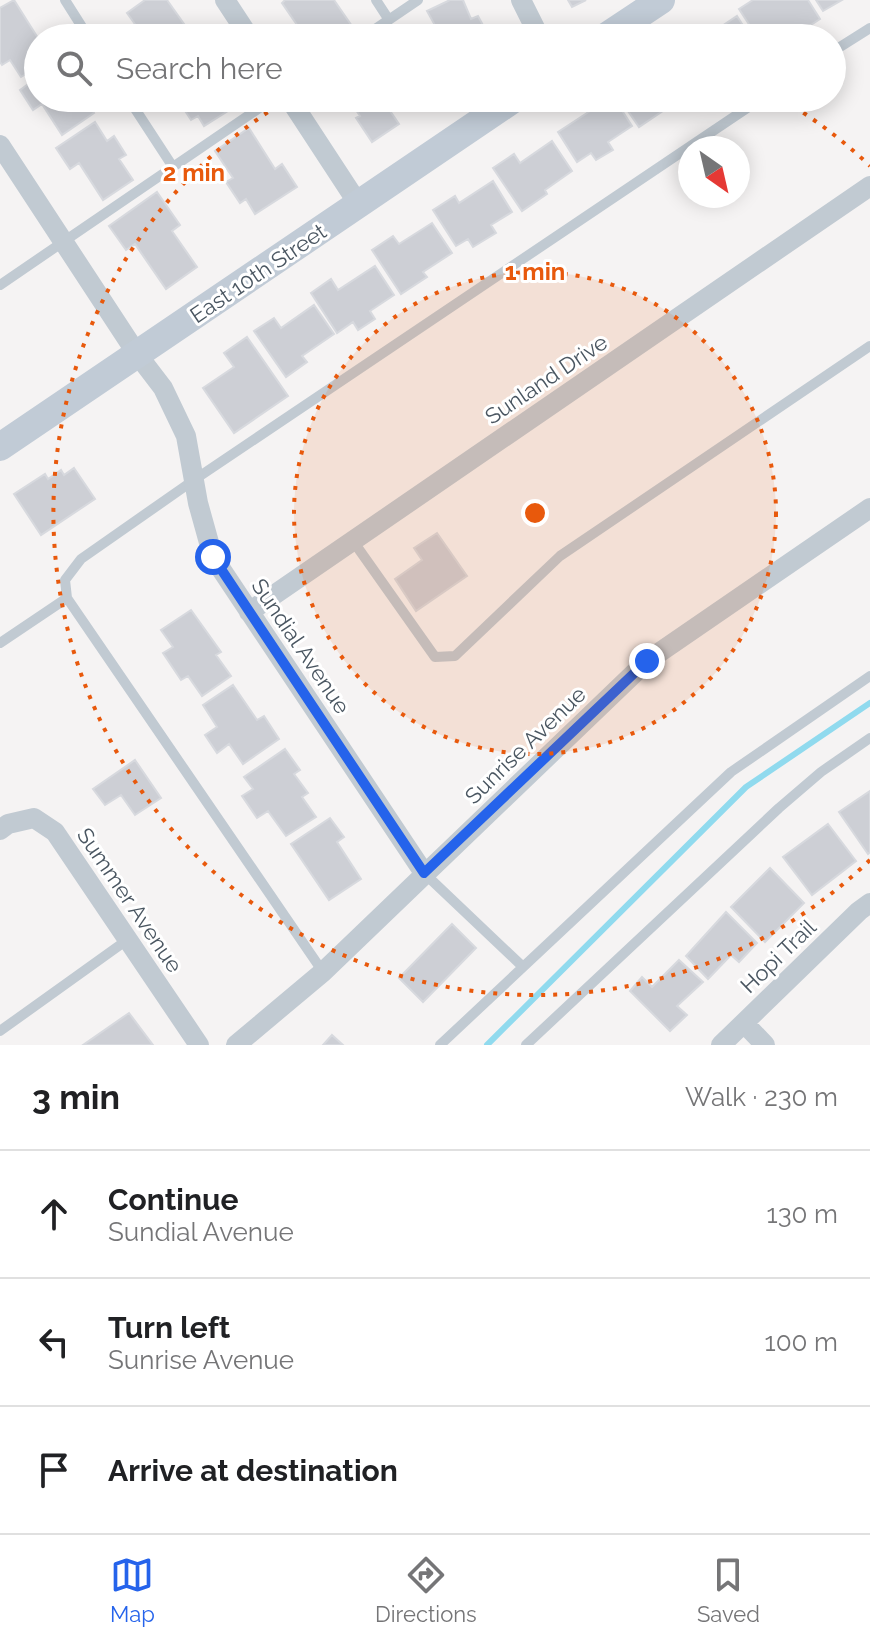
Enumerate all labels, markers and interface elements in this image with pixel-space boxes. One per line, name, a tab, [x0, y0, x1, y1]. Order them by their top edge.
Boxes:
search box	[24, 24, 846, 112]
icon: search	[52, 46, 96, 90]
text: Search here	[116, 51, 283, 86]
north arrow	[678, 136, 750, 208]
text: 2 min	[163, 158, 225, 187]
street label: East 10th Street	[185, 218, 332, 328]
text: 1 min	[505, 257, 565, 286]
street label: Sunland Drive	[480, 329, 612, 429]
centre of rings	[521, 499, 549, 527]
route start	[195, 539, 231, 575]
street label: Sundial Avenue	[246, 574, 356, 718]
route end	[629, 643, 665, 679]
street label: Sunrise Avenue	[459, 681, 591, 809]
street label: Summer Avenue	[72, 823, 188, 977]
street label: Hopi Trail	[735, 914, 821, 998]
text: 3 min	[32, 1077, 120, 1117]
text: Walk · 230 m	[685, 1082, 838, 1112]
text: Continue	[108, 1182, 239, 1217]
icon: ahead	[32, 1192, 76, 1236]
text: 130 m	[767, 1199, 838, 1229]
text: Sundial Avenue	[108, 1217, 294, 1247]
text: Turn left	[108, 1310, 230, 1345]
icon: left	[32, 1320, 76, 1364]
text: 100 m	[765, 1327, 838, 1357]
text: Sunrise Avenue	[108, 1345, 294, 1375]
icon: arrive	[32, 1448, 76, 1492]
text: Arrive at destination	[108, 1453, 398, 1488]
tab: Map	[110, 1553, 155, 1627]
tab: Directions	[375, 1553, 477, 1627]
tab: Saved	[697, 1553, 760, 1627]

